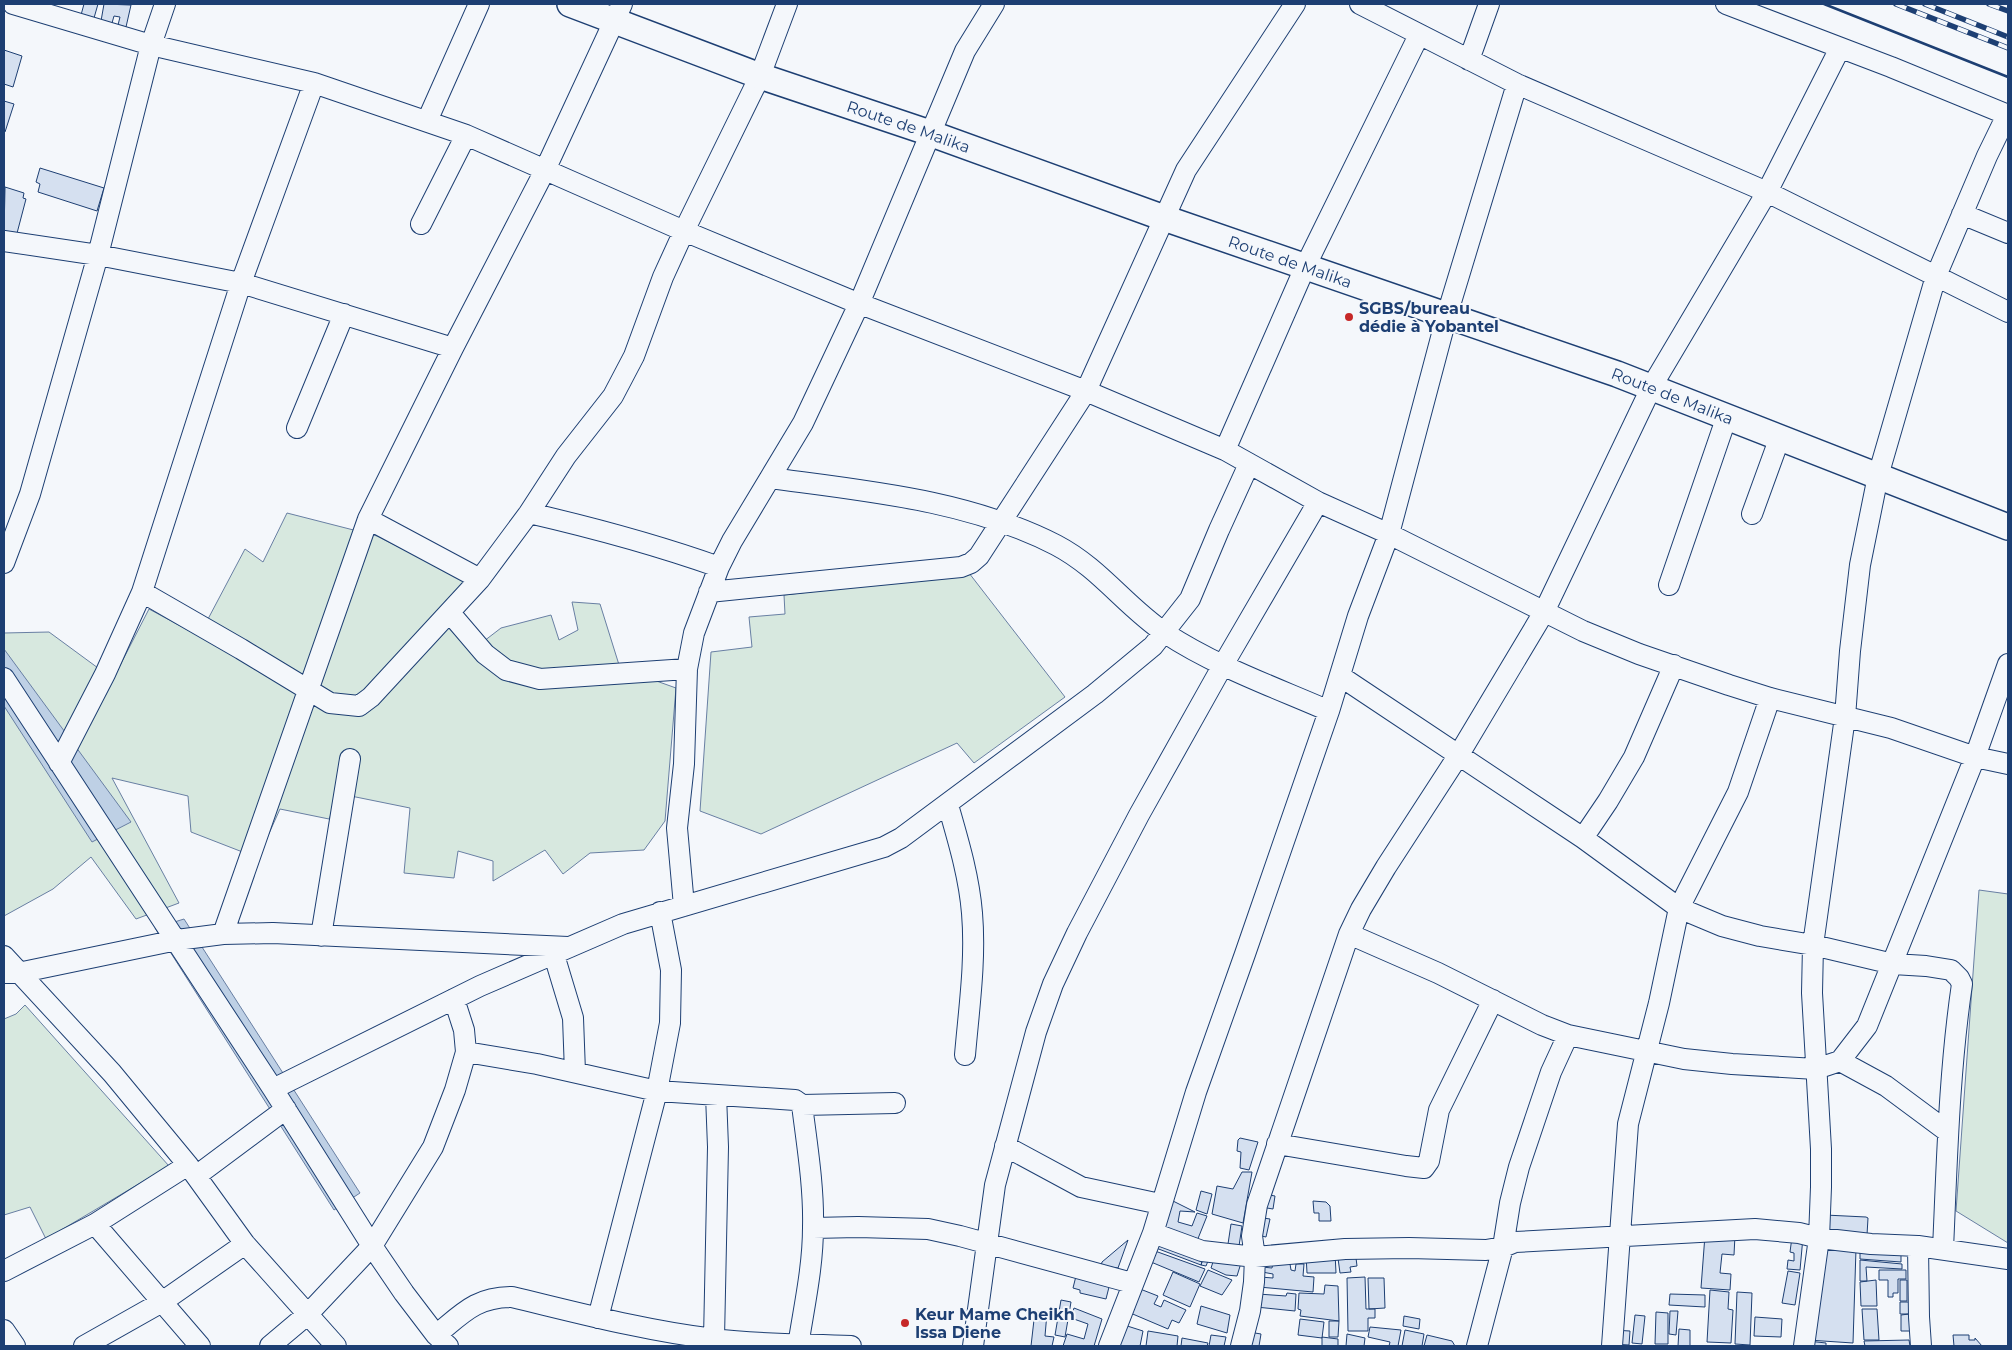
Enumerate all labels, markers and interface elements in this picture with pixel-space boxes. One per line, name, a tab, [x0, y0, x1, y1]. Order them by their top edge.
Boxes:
street label: Route de Malika	[844, 96, 973, 157]
street label: Route de Malika	[1226, 231, 1355, 292]
place label: SGBS/bureau dédie à Yobantel	[1359, 299, 1499, 336]
marker: SGBS/bureau dédie à Yobantel	[1343, 311, 1355, 323]
street label: Route de Malika	[1609, 363, 1736, 428]
place label: Keur Mame Cheikh Issa Diene	[915, 1305, 1075, 1342]
marker: Keur Mame Cheikh Issa Diene	[899, 1317, 911, 1329]

